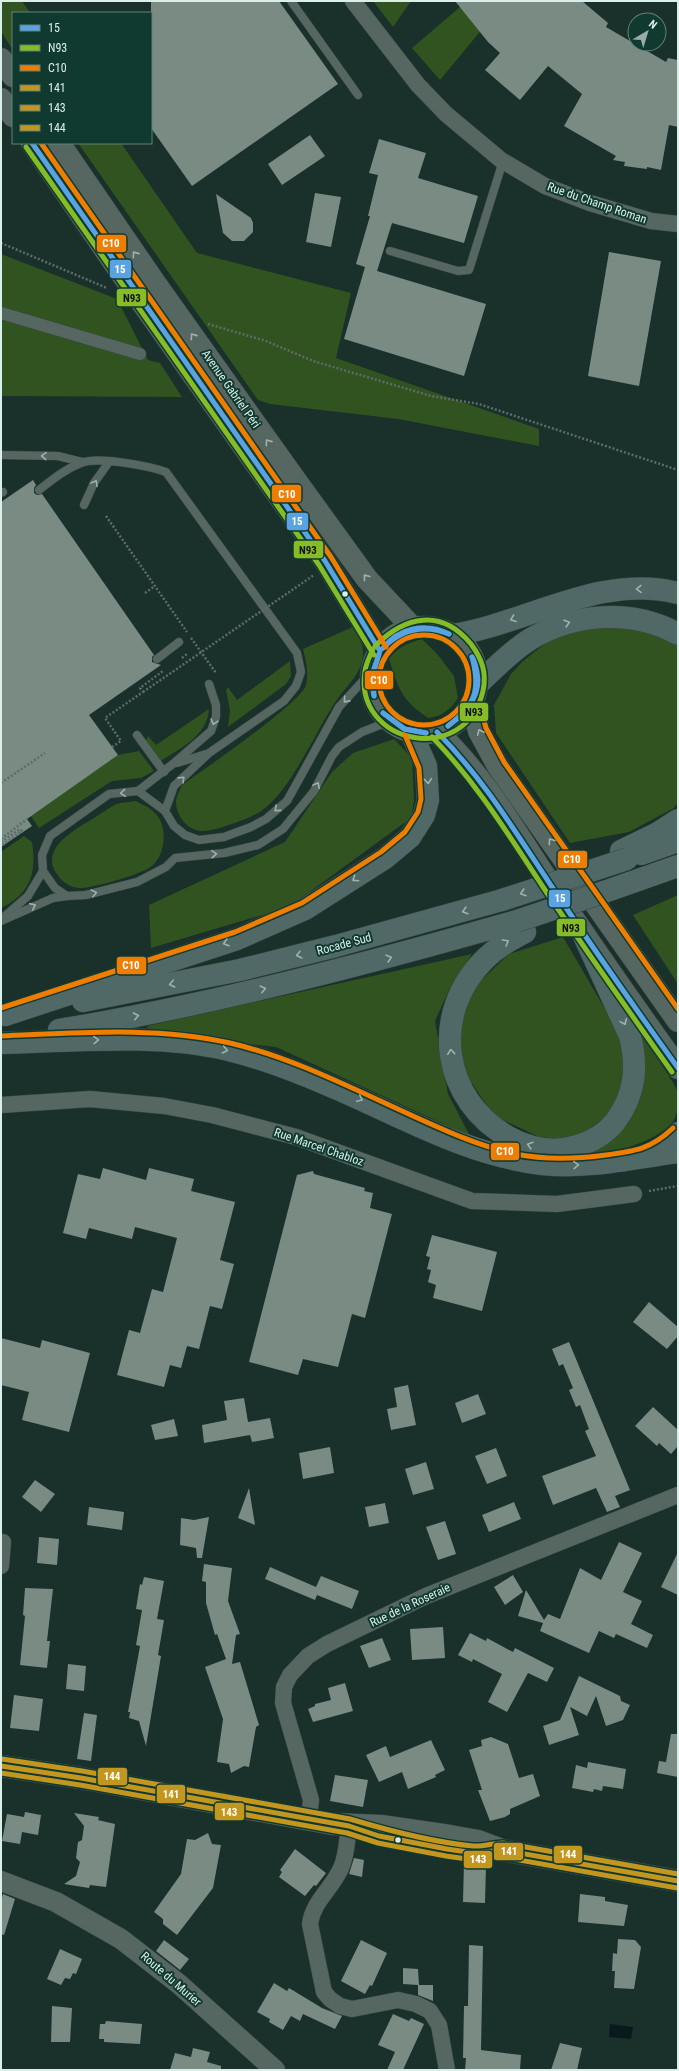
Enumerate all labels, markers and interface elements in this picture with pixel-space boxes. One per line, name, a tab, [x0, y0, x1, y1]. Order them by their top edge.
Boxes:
legend	[12, 12, 152, 144]
north arrow	[627, 12, 667, 52]
text: N	[646, 17, 660, 32]
text: 15	[48, 21, 60, 35]
text: N93	[48, 41, 67, 55]
text: C10	[48, 61, 67, 75]
text: 141	[48, 81, 66, 95]
text: 143	[48, 101, 66, 115]
text: 144	[48, 121, 66, 135]
street label: Rue du Champ Roman	[546, 179, 649, 227]
line badge: C10	[96, 234, 127, 253]
text: C10	[102, 237, 120, 250]
one-way arrow	[133, 251, 140, 258]
line badge: 15	[109, 259, 132, 279]
text: 15	[114, 263, 126, 276]
line badge: N93	[116, 288, 147, 307]
text: N93	[123, 292, 141, 305]
one-way arrow	[190, 333, 198, 340]
street label: Avenue Gabriel Péri	[199, 347, 263, 431]
one-way arrow	[266, 439, 273, 446]
one-way arrow	[41, 452, 47, 460]
one-way arrow	[91, 479, 98, 487]
line badge: C10	[271, 484, 302, 503]
text: C10	[278, 488, 296, 501]
line badge: 15	[286, 512, 309, 531]
text: 15	[291, 515, 303, 528]
line badge: N93	[293, 540, 324, 559]
text: N93	[299, 544, 317, 557]
one-way arrow	[363, 575, 370, 582]
one-way arrow	[636, 585, 642, 594]
unlabelled marker	[340, 589, 350, 599]
one-way arrow	[510, 614, 517, 622]
one-way arrow	[563, 619, 570, 628]
line badge: C10	[364, 670, 394, 690]
text: C10	[370, 674, 388, 687]
one-way arrow	[343, 695, 350, 703]
line badge: N93	[459, 702, 489, 722]
text: N93	[465, 706, 483, 719]
one-way arrow	[210, 718, 219, 725]
one-way arrow	[477, 729, 485, 736]
one-way arrow	[177, 776, 185, 784]
one-way arrow	[423, 778, 432, 784]
one-way arrow	[312, 782, 319, 790]
one-way arrow	[120, 788, 126, 797]
one-way arrow	[274, 805, 282, 812]
one-way arrow	[549, 838, 556, 845]
one-way arrow	[211, 849, 217, 858]
line badge: C10	[557, 850, 588, 869]
text: C10	[563, 853, 581, 866]
one-way arrow	[352, 874, 359, 881]
one-way arrow	[90, 889, 97, 898]
one-way arrow	[520, 889, 527, 897]
line badge: 15	[548, 889, 571, 908]
text: 15	[554, 892, 566, 905]
one-way arrow	[30, 903, 37, 911]
one-way arrow	[461, 906, 468, 915]
line badge: N93	[556, 918, 586, 937]
text: N93	[562, 922, 580, 935]
street label: Rocade Sud	[315, 930, 373, 958]
one-way arrow	[223, 938, 230, 946]
one-way arrow	[502, 940, 509, 947]
one-way arrow	[295, 951, 302, 959]
one-way arrow	[386, 954, 393, 963]
line badge: C10	[116, 956, 147, 975]
text: C10	[122, 959, 140, 972]
one-way arrow	[169, 979, 175, 987]
one-way arrow	[260, 985, 266, 993]
one-way arrow	[133, 1012, 139, 1020]
one-way arrow	[619, 1018, 627, 1026]
one-way arrow	[93, 1036, 99, 1044]
one-way arrow	[222, 1045, 228, 1053]
one-way arrow	[446, 1049, 455, 1055]
one-way arrow	[356, 1094, 364, 1102]
street label: Rue Marcel Chabloz	[272, 1125, 366, 1169]
one-way arrow	[526, 1141, 533, 1150]
line badge: C10	[490, 1142, 520, 1161]
text: C10	[496, 1145, 514, 1158]
one-way arrow	[573, 1161, 579, 1169]
street label: Rue de la Roseraie	[368, 1580, 453, 1630]
line badge: 144	[97, 1767, 128, 1786]
text: 144	[104, 1770, 121, 1783]
line badge: 141	[156, 1784, 186, 1804]
text: 141	[163, 1788, 179, 1801]
line badge: 143	[214, 1802, 245, 1821]
text: 143	[221, 1806, 238, 1819]
unlabelled marker	[393, 1835, 403, 1845]
line badge: 141	[493, 1842, 524, 1861]
text: 141	[501, 1845, 517, 1858]
line badge: 144	[553, 1845, 583, 1864]
text: 144	[560, 1848, 577, 1861]
line badge: 143	[463, 1850, 493, 1869]
text: 143	[470, 1853, 487, 1866]
street label: Route du Murier	[138, 1949, 204, 2009]

